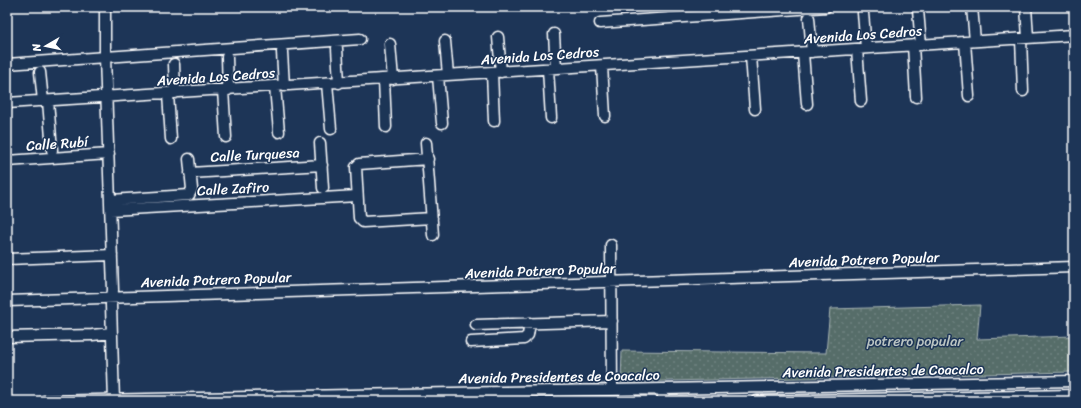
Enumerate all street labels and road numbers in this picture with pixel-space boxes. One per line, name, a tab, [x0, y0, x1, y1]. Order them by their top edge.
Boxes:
street label: Avenida Los Cedros	[802, 18, 923, 52]
street label: Avenida Los Cedros	[479, 39, 600, 73]
street label: Avenida Los Cedros	[155, 60, 276, 94]
street label: Calle Rubí	[25, 129, 91, 159]
street label: Calle Turquesa	[210, 140, 300, 170]
street label: Calle Zafiro	[196, 175, 270, 203]
street label: Avenida Potrero Popular	[787, 245, 941, 275]
street label: Avenida Potrero Popular	[463, 256, 617, 286]
street label: Avenida Potrero Popular	[139, 265, 293, 295]
street label: Avenida Presidentes de Coacalco	[781, 357, 984, 385]
street label: Avenida Presidentes de Coacalco	[457, 363, 660, 391]

